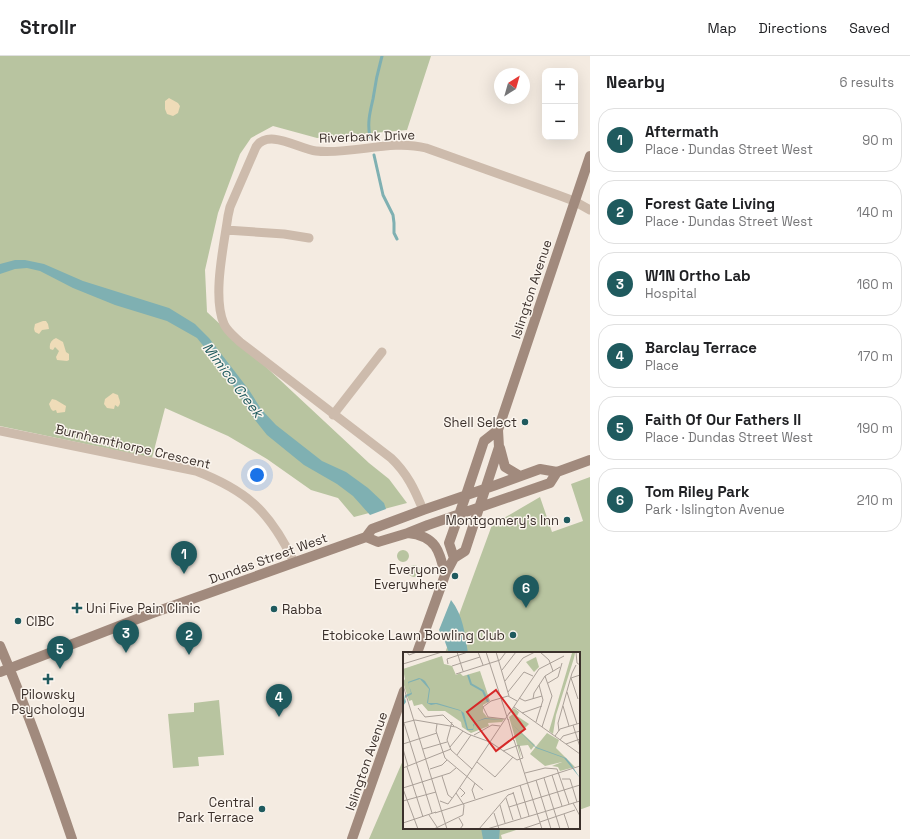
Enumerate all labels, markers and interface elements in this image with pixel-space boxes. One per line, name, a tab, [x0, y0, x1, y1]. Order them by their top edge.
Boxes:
text: Strollr	[20, 15, 77, 40]
text: Map	[707, 19, 737, 37]
text: Directions	[759, 19, 827, 37]
text: Saved	[849, 19, 890, 37]
north arrow	[494, 68, 530, 104]
map controls	[542, 68, 578, 140]
button: +	[542, 68, 578, 104]
text: Nearby	[606, 71, 665, 93]
text: 6 results	[840, 74, 894, 91]
button: −	[542, 104, 578, 140]
text: Aftermath	[645, 122, 719, 141]
street label: Riverbank Drive	[319, 126, 415, 147]
text: 1	[617, 132, 623, 149]
text: 90 m	[862, 132, 893, 149]
text: Place · Dundas Street West	[645, 141, 813, 158]
text: Forest Gate Living	[645, 194, 775, 213]
text: 2	[616, 204, 624, 221]
text: 140 m	[857, 204, 893, 221]
text: Place · Dundas Street West	[645, 213, 813, 230]
street label: Islington Avenue	[507, 237, 556, 341]
text: W1N Ortho Lab	[645, 266, 751, 285]
text: 3	[616, 276, 624, 293]
text: 160 m	[857, 276, 893, 293]
text: Hospital	[645, 285, 697, 302]
text: Barclay Terrace	[645, 338, 757, 357]
water label: Mimico Creek	[199, 339, 268, 422]
text: 4	[616, 348, 624, 365]
text: 170 m	[857, 348, 893, 365]
text: Place	[645, 357, 679, 374]
text: Faith Of Our Fathers II	[645, 410, 801, 429]
place label: Shell Select	[444, 414, 517, 431]
marker: Shell Select	[520, 417, 530, 427]
street label: Burnhamthorpe Crescent	[54, 420, 212, 473]
text: 5	[616, 420, 624, 437]
text: 190 m	[857, 420, 893, 437]
text: Place · Dundas Street West	[645, 429, 813, 446]
your location	[247, 465, 267, 485]
text: Tom Riley Park	[645, 482, 749, 501]
text: 6	[616, 492, 624, 509]
text: 210 m	[857, 492, 893, 509]
text: Park · Islington Avenue	[645, 501, 785, 518]
place label: Montgomery's Inn	[446, 512, 559, 529]
marker: Montgomery's Inn	[562, 515, 572, 525]
street label: Dundas Street West	[206, 529, 330, 588]
pin: 1	[171, 541, 197, 574]
place label: Everyone Everywhere	[374, 561, 447, 593]
marker: Everyone Everywhere	[450, 571, 460, 581]
pin: 6	[513, 575, 539, 608]
place label: Uni Five Pain Clinic	[86, 600, 201, 617]
place label: Rabba	[282, 601, 322, 618]
marker: Uni Five Pain Clinic	[71, 602, 83, 614]
marker: Rabba	[269, 604, 279, 614]
place label: CIBC	[26, 613, 54, 630]
marker: CIBC	[13, 616, 23, 626]
pin: 3	[113, 620, 139, 653]
pin: 2	[176, 622, 202, 655]
place label: Etobicoke Lawn Bowling Club	[322, 627, 505, 644]
marker: Etobicoke Lawn Bowling Club	[508, 630, 518, 640]
pin: 5	[47, 636, 73, 669]
inset map	[403, 652, 580, 829]
marker: Pilowsky Psychology	[42, 673, 54, 685]
pin: 4	[266, 684, 292, 717]
place label: Pilowsky Psychology	[11, 686, 85, 718]
street label: Islington Avenue	[342, 709, 391, 813]
place label: Central Park Terrace	[178, 794, 254, 826]
marker: Central Park Terrace	[257, 804, 267, 814]

